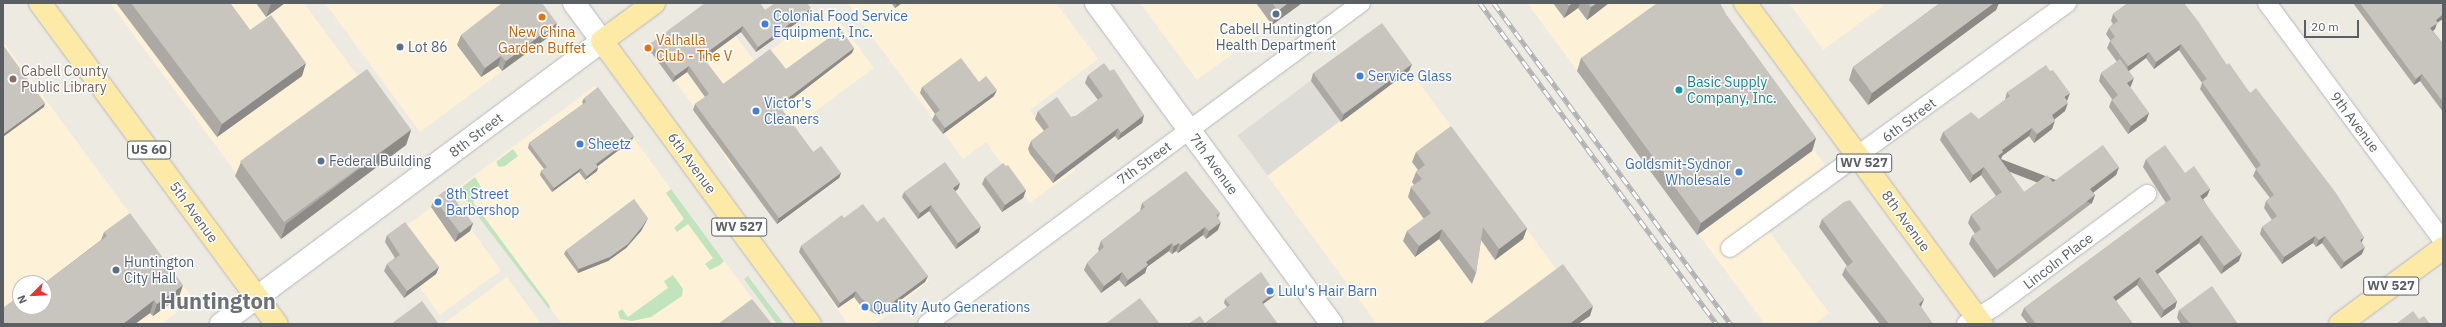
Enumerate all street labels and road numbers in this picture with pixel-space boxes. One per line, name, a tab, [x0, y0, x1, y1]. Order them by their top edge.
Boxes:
street label: 9th Avenue	[2327, 88, 2383, 156]
street label: 6th Street	[1879, 94, 1939, 146]
street label: 8th Street	[446, 109, 506, 161]
street label: 6th Avenue	[664, 129, 720, 197]
street label: 7th Avenue	[1186, 130, 1242, 198]
street label: 7th Street	[1114, 138, 1174, 188]
road number: US 60	[127, 139, 171, 161]
road number: WV 527	[1836, 152, 1892, 174]
street label: 5th Avenue	[166, 178, 222, 246]
street label: 8th Avenue	[1878, 187, 1934, 255]
road number: WV 527	[711, 216, 767, 238]
street label: Lincoln Place	[2020, 229, 2096, 293]
road number: WV 527	[2363, 275, 2419, 297]

